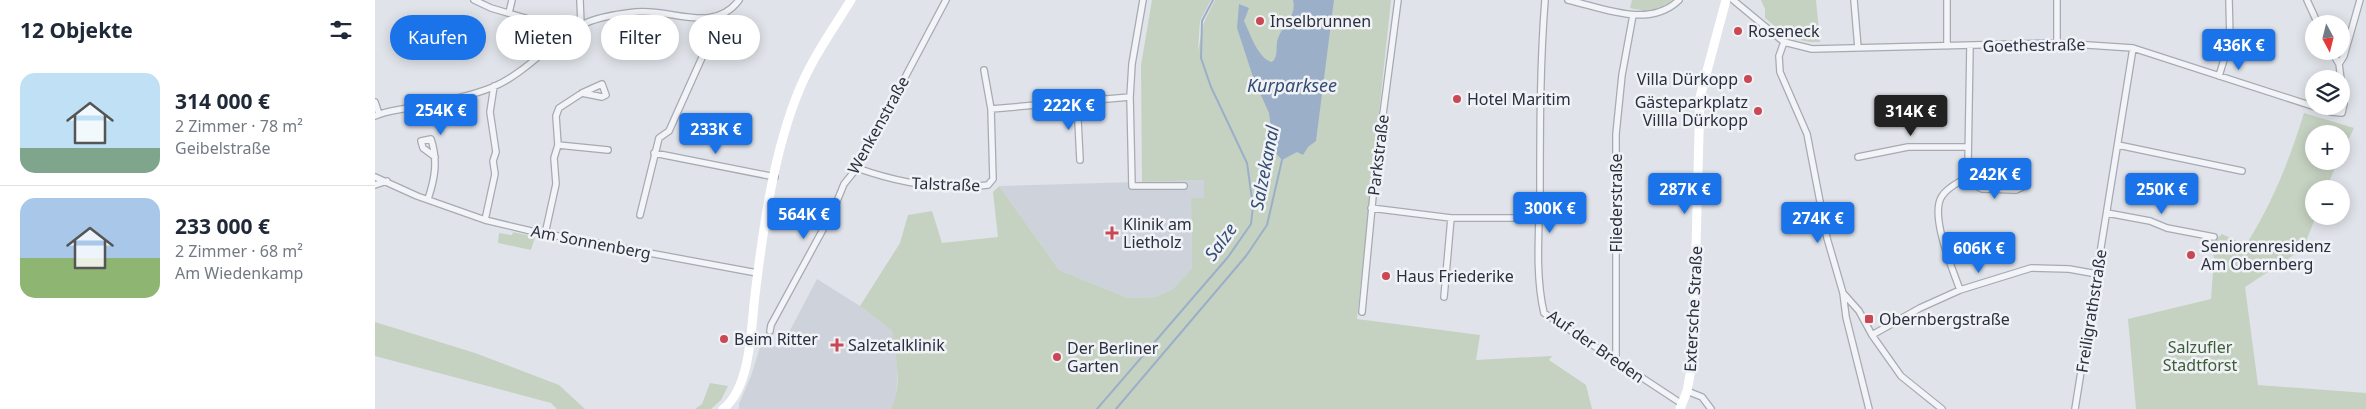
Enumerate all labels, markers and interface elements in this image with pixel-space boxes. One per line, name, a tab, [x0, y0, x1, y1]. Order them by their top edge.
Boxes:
place label: Inselbrunnen	[1270, 10, 1371, 32]
chip: Kaufen	[390, 15, 486, 60]
chip: Mieten	[496, 15, 591, 60]
chip: Filter	[601, 15, 679, 60]
chip: Neu	[689, 15, 760, 60]
marker: Inselbrunnen	[1254, 15, 1266, 27]
north arrow	[2305, 15, 2350, 60]
map controls	[2305, 15, 2350, 225]
text: 12 Objekte	[20, 16, 133, 44]
icon: filters	[327, 16, 355, 44]
place label: Roseneck	[1748, 20, 1820, 42]
marker: Roseneck	[1732, 25, 1744, 37]
pin: 436K €	[2198, 28, 2280, 71]
street label: Goethestraße	[1982, 33, 2086, 57]
text: 436K €	[2213, 34, 2265, 56]
place label: Villa Dürkopp	[1637, 68, 1738, 90]
button: layers	[2305, 70, 2350, 115]
street label: Wenkenstraße	[842, 72, 914, 178]
water label: Kurparksee	[1247, 73, 1337, 97]
marker: Villa Dürkopp	[1742, 73, 1754, 85]
text: 314 000 €	[175, 87, 270, 115]
pin: 222K €	[1028, 88, 1110, 131]
place label: Hotel Maritim	[1467, 88, 1571, 110]
place label: Gästeparkplatz Villla Dürkopp	[1635, 91, 1748, 131]
icon: home	[60, 93, 120, 153]
marker: Hotel Maritim	[1451, 93, 1463, 105]
pin: 254K €	[400, 94, 482, 136]
text: 222K €	[1043, 94, 1095, 116]
pin: 314K €	[1870, 94, 1952, 137]
text: 254K €	[415, 99, 467, 121]
text: 314K €	[1885, 100, 1937, 122]
marker: Gästeparkplatz Villla Dürkopp	[1752, 105, 1764, 117]
pin: 233K €	[675, 112, 757, 155]
street label: Parkstraße	[1362, 113, 1394, 197]
text: 2 Zimmer · 78 m²	[175, 115, 303, 137]
text: 233K €	[690, 118, 742, 140]
water label: Salzekanal	[1244, 123, 1284, 212]
button: +	[2305, 125, 2350, 170]
text: Geibelstraße	[175, 137, 271, 159]
street label: Fliederstraße	[1605, 154, 1627, 252]
pin: 242K €	[1954, 158, 2036, 200]
text: 242K €	[1969, 163, 2021, 185]
street label: Talstraße	[911, 172, 981, 196]
pin: 287K €	[1644, 172, 1726, 215]
pin: 250K €	[2121, 172, 2203, 215]
text: 287K €	[1659, 178, 1711, 200]
text: 250K €	[2136, 178, 2188, 200]
button: −	[2305, 180, 2350, 225]
pin: 300K €	[1509, 192, 1591, 234]
text: 300K €	[1524, 197, 1576, 219]
pin: 564K €	[763, 198, 845, 240]
pin: 274K €	[1777, 202, 1859, 244]
text: 564K €	[778, 203, 830, 225]
text: 274K €	[1792, 207, 1844, 229]
text: 233 000 €	[175, 212, 270, 240]
place label: Klinik am Lietholz	[1123, 213, 1192, 253]
icon: home	[60, 218, 120, 278]
water label: Salze	[1198, 218, 1242, 265]
street label: Am Sonnenberg	[529, 220, 653, 264]
marker: Klinik am Lietholz	[1105, 226, 1119, 240]
pin: 606K €	[1938, 232, 2020, 274]
place label: Seniorenresidenz Am Obernberg	[2201, 235, 2331, 275]
text: 606K €	[1953, 237, 2005, 259]
text: 2 Zimmer · 68 m²	[175, 240, 303, 262]
street label: Extersche Straße	[1679, 245, 1707, 373]
street label: Freiligrathstraße	[2070, 248, 2112, 374]
marker: Seniorenresidenz Am Obernberg	[2185, 249, 2197, 261]
text: Am Wiedenkamp	[175, 262, 303, 284]
place label: Haus Friederike	[1396, 265, 1514, 287]
marker: Haus Friederike	[1380, 270, 1392, 282]
street label: Auf der Breden	[1543, 304, 1649, 388]
place label: Obernbergstraße	[1879, 308, 2010, 330]
marker: Obernbergstraße	[1863, 313, 1875, 325]
place label: Beim Ritter	[734, 328, 818, 350]
marker: Beim Ritter	[718, 333, 730, 345]
place label: Salzetalklinik	[848, 334, 945, 356]
park label: Salzufler Stadtforst	[2163, 336, 2237, 376]
place label: Der Berliner Garten	[1067, 337, 1159, 377]
marker: Salzetalklinik	[830, 338, 844, 352]
marker: Der Berliner Garten	[1051, 351, 1063, 363]

